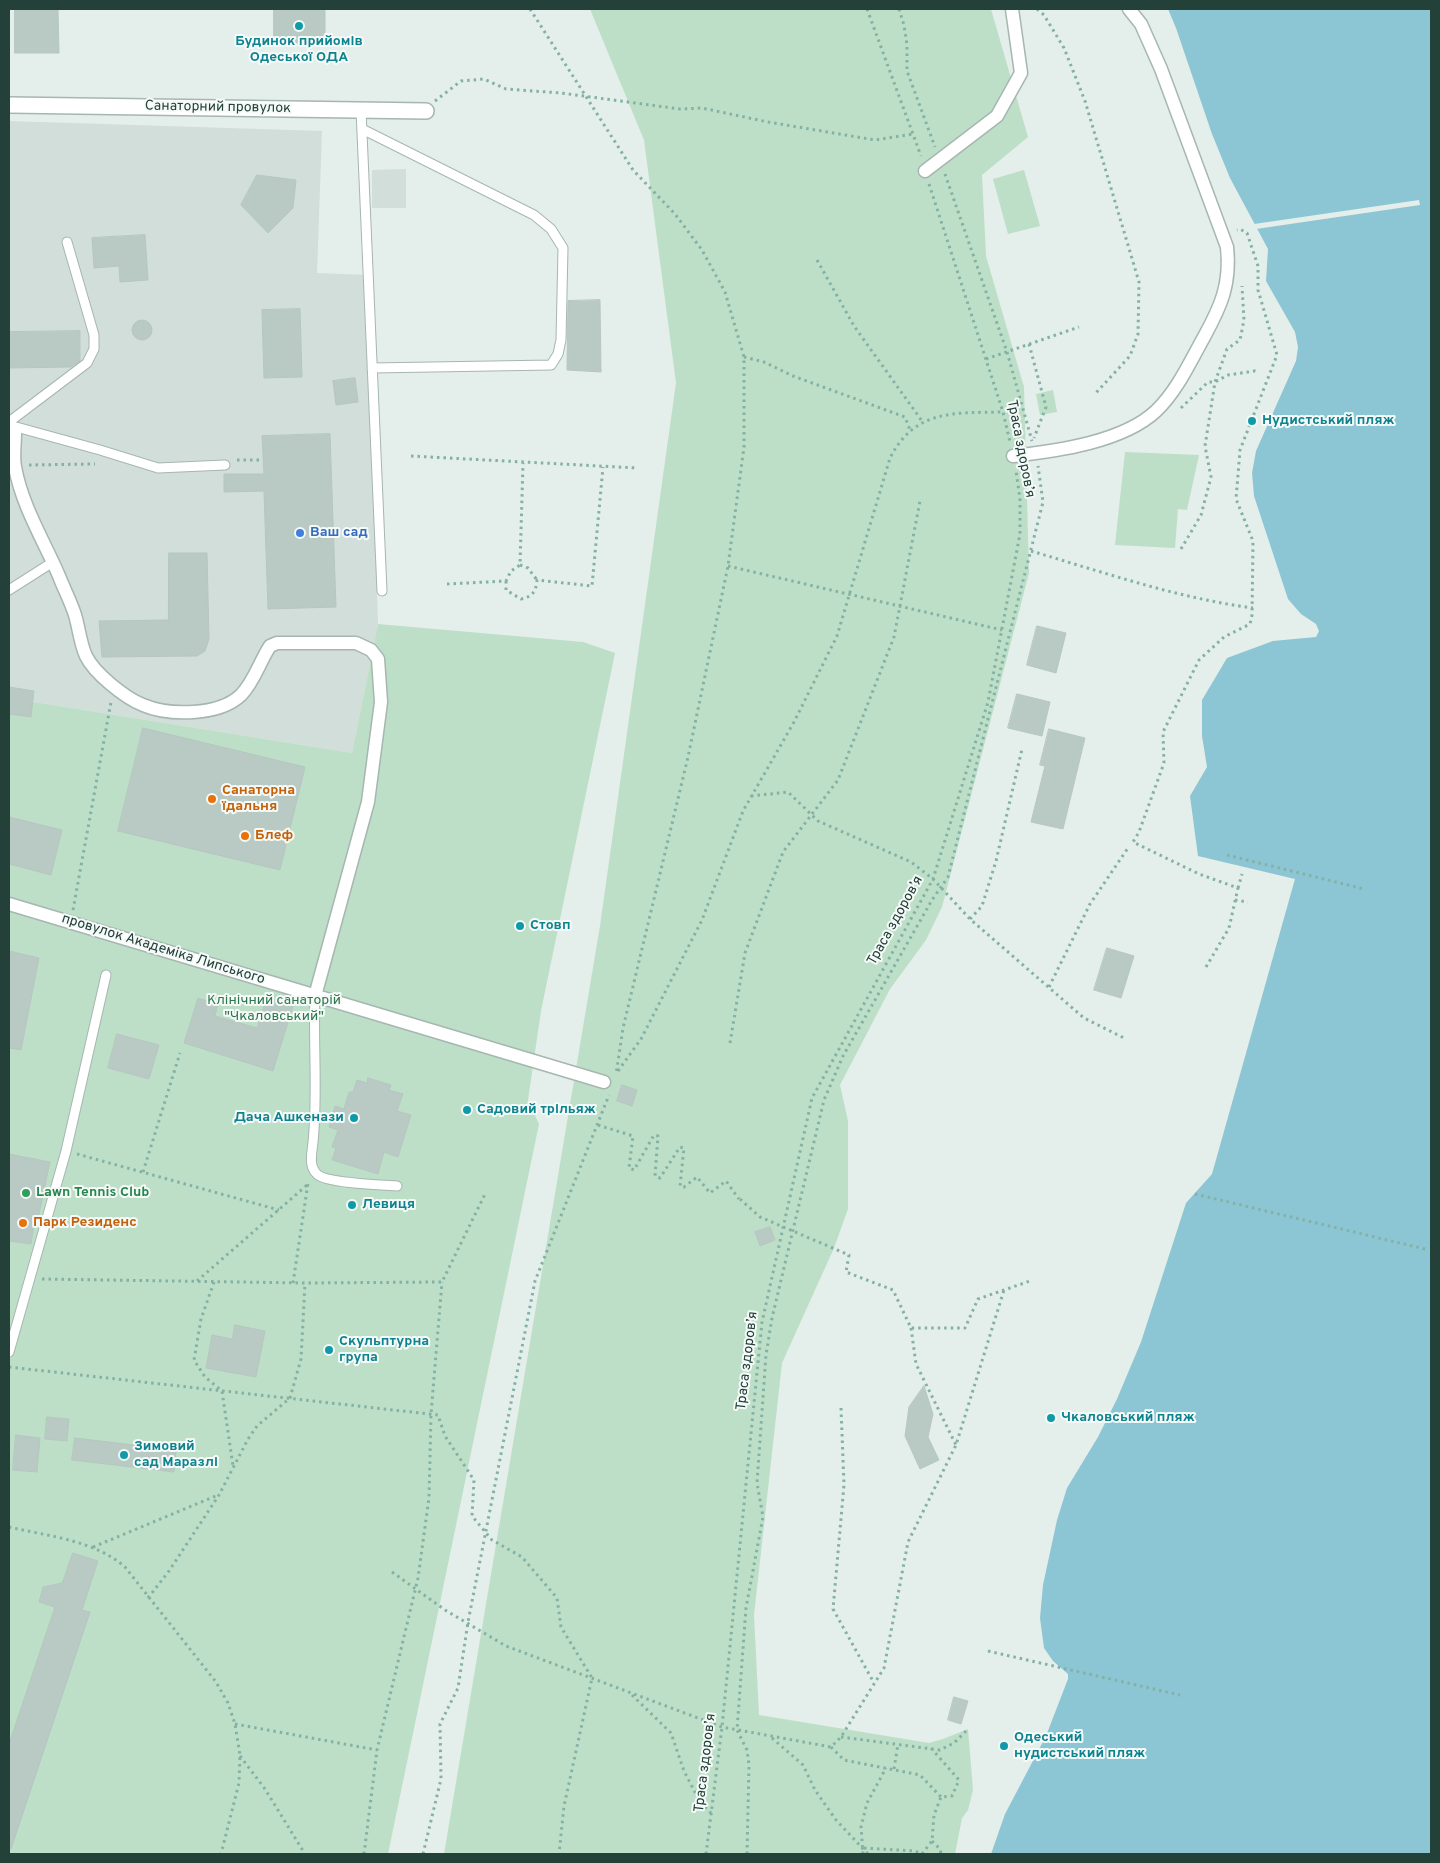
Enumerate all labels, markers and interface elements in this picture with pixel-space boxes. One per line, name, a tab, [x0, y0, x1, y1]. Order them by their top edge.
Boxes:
marker: Будинок прийомів Одеської ОДА	[293, 20, 305, 32]
place label: Будинок прийомів Одеської ОДА	[235, 34, 363, 66]
street label: Санаторний провулок	[145, 98, 291, 118]
street label: Траса здоров’я	[1002, 399, 1038, 499]
place label: Нудистський пляж	[1262, 413, 1394, 429]
marker: Нудистський пляж	[1246, 415, 1258, 427]
place label: Ваш сад	[310, 525, 368, 541]
marker: Ваш сад	[294, 527, 306, 539]
place label: Санаторна їдальня	[222, 783, 295, 816]
marker: Санаторна їдальня	[206, 793, 218, 805]
place label: Блеф	[255, 828, 293, 844]
marker: Блеф	[239, 830, 251, 842]
street label: Траса здоров’я	[865, 873, 927, 969]
street label: провулок Академіка Липського	[59, 911, 267, 989]
place label: Стовп	[530, 918, 571, 934]
marker: Стовп	[514, 920, 526, 932]
park label: Клінічний санаторій "Чкаловський"	[207, 993, 341, 1026]
place label: Садовий трільяж	[477, 1102, 596, 1118]
marker: Садовий трільяж	[461, 1104, 473, 1116]
place label: Дача Ашкенази	[234, 1110, 344, 1126]
marker: Дача Ашкенази	[348, 1112, 360, 1124]
place label: Lawn Tennis Club	[36, 1185, 149, 1201]
marker: Lawn Tennis Club	[20, 1187, 32, 1199]
place label: Левиця	[362, 1197, 415, 1213]
marker: Левиця	[346, 1199, 358, 1211]
place label: Парк Резиденс	[33, 1215, 137, 1231]
marker: Парк Резиденс	[17, 1217, 29, 1229]
street label: Траса здоров’я	[734, 1311, 762, 1411]
place label: Скульптурна група	[339, 1334, 429, 1366]
marker: Скульптурна група	[323, 1344, 335, 1356]
place label: Чкаловський пляж	[1061, 1410, 1195, 1426]
marker: Чкаловський пляж	[1045, 1412, 1057, 1424]
place label: Зимовий сад Маразлі	[134, 1439, 218, 1471]
marker: Зимовий сад Маразлі	[118, 1449, 130, 1461]
street label: Траса здоров’я	[692, 1713, 720, 1813]
place label: Одеський нудистський пляж	[1014, 1730, 1145, 1762]
marker: Одеський нудистський пляж	[998, 1740, 1010, 1752]

